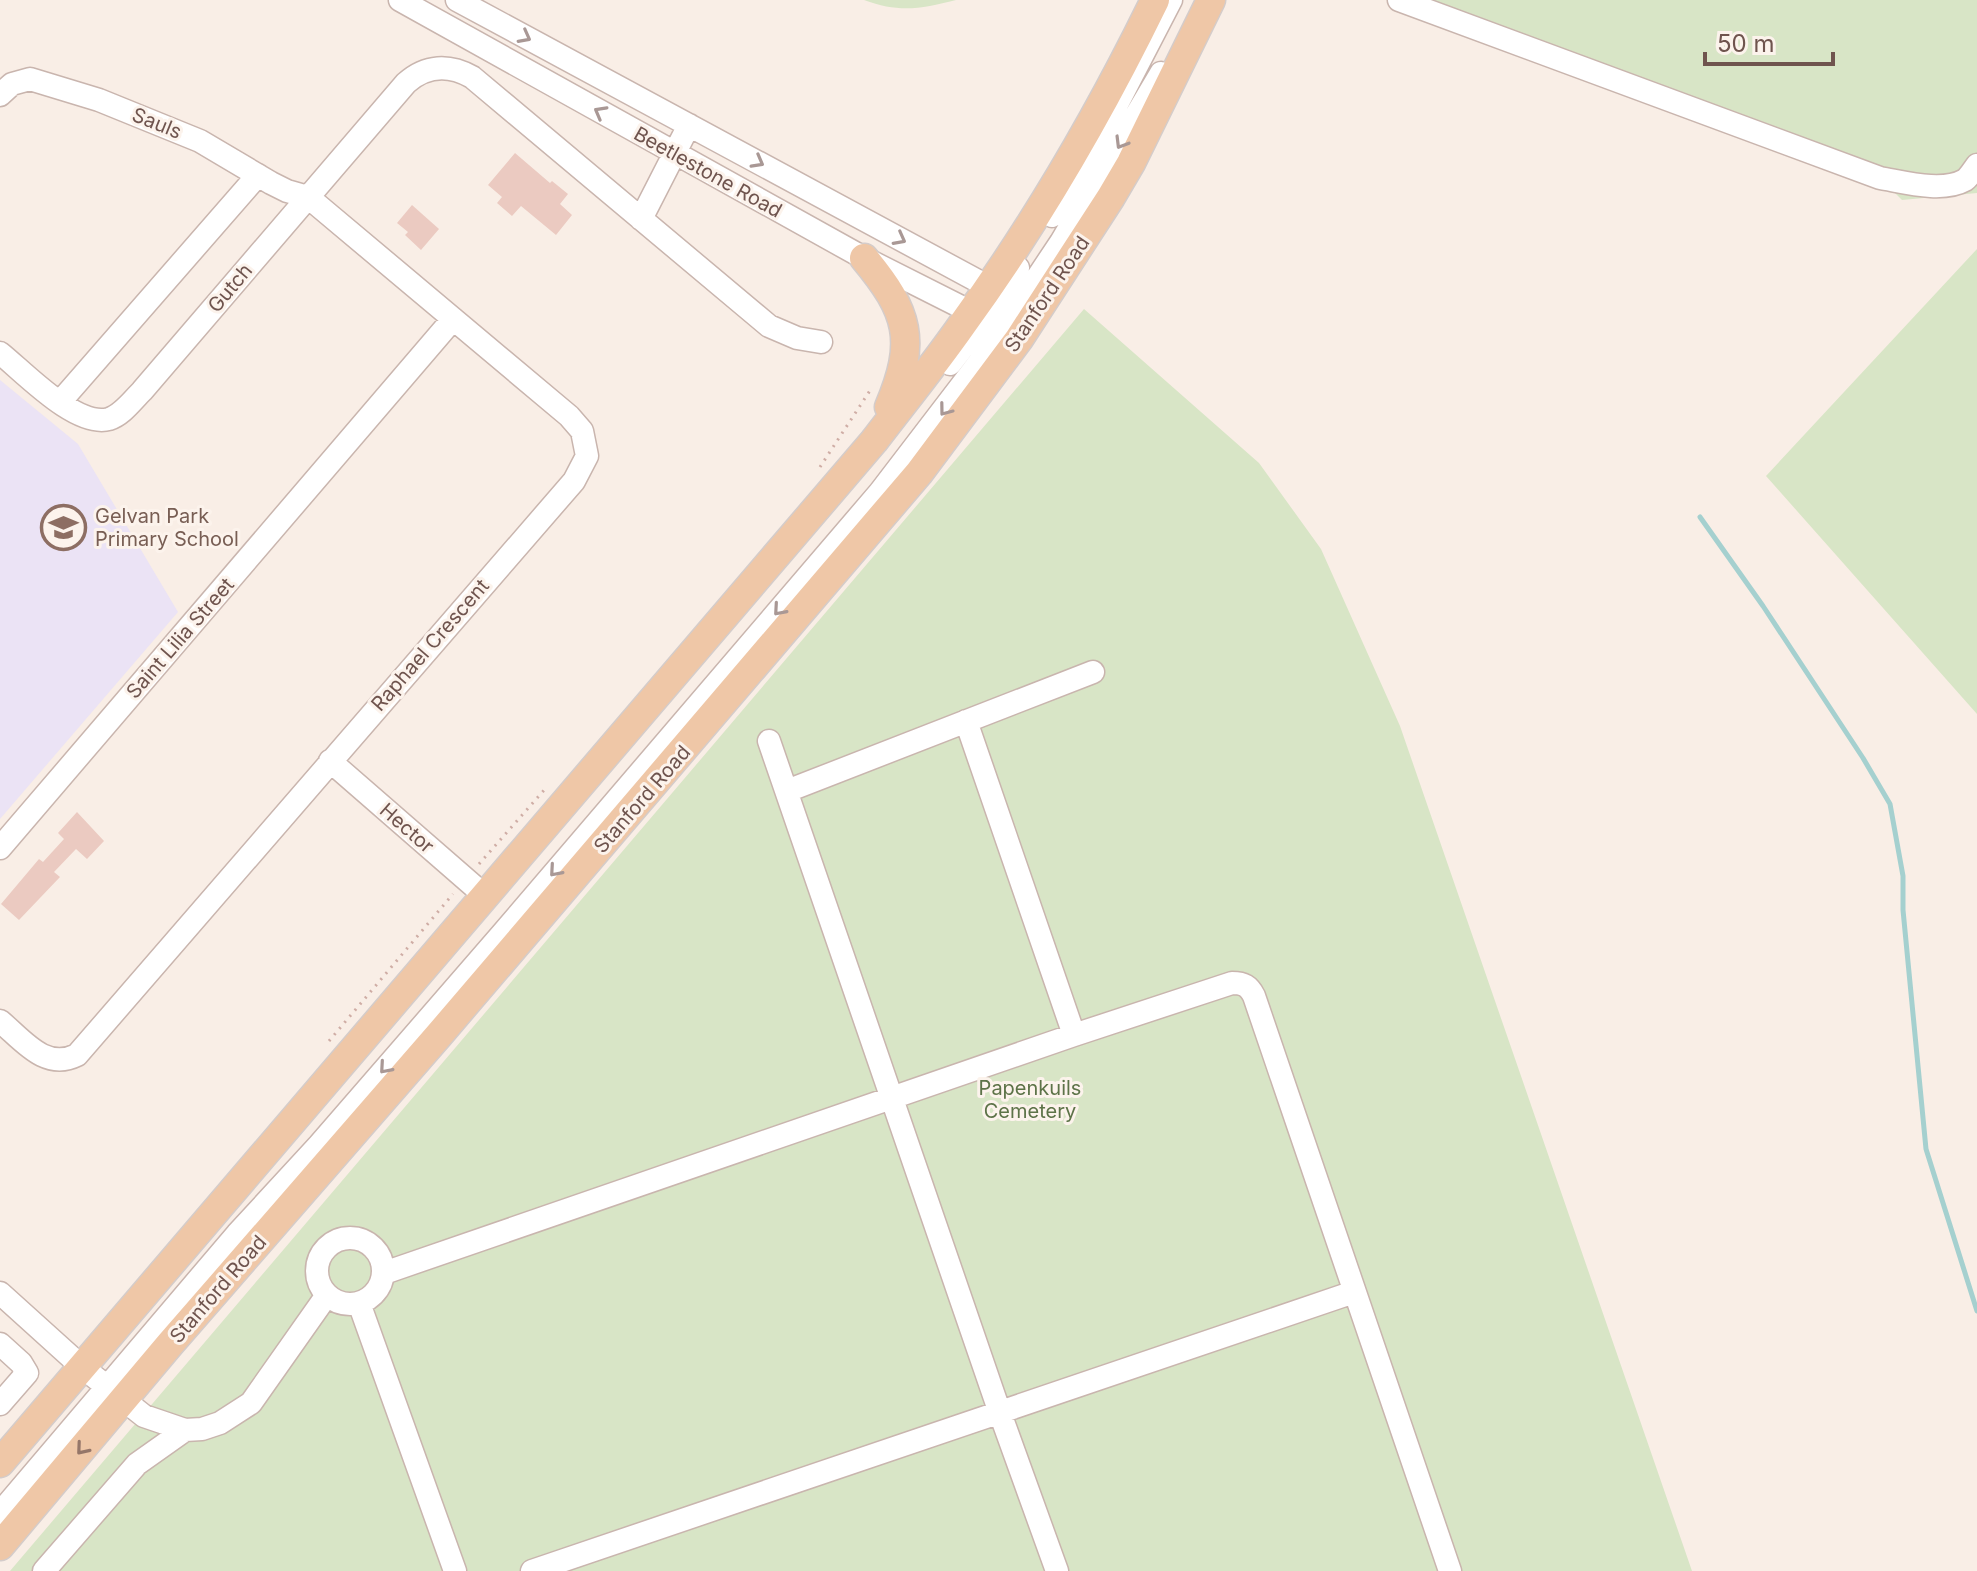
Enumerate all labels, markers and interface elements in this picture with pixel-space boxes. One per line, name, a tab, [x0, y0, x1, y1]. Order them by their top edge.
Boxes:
scale bar	[1705, 16, 1833, 66]
one-way arrow	[517, 27, 532, 42]
text: 50 m	[1717, 29, 1775, 58]
street label: Sauls	[129, 102, 185, 144]
one-way arrow	[594, 106, 608, 121]
street label: Beetlestone Road	[630, 121, 786, 223]
one-way arrow	[1115, 134, 1131, 149]
one-way arrow	[749, 152, 764, 168]
one-way arrow	[892, 229, 906, 245]
street label: Stanford Road	[999, 231, 1095, 357]
street label: Gutch	[203, 259, 257, 317]
one-way arrow	[940, 401, 954, 415]
school or university icon: Gelvan Park Primary School	[40, 504, 88, 552]
place label: Gelvan Park Primary School	[95, 504, 239, 551]
street label: Saint Lilia Street	[121, 572, 239, 703]
street label: Raphael Crescent	[366, 574, 494, 716]
one-way arrow	[774, 601, 789, 615]
street label: Stanford Road	[589, 740, 695, 858]
street label: Hector	[375, 798, 439, 858]
one-way arrow	[550, 862, 565, 877]
one-way arrow	[381, 1059, 395, 1074]
park label: Papenkuils Cemetery	[979, 1076, 1081, 1123]
street label: Stanford Road	[165, 1230, 271, 1348]
one-way arrow	[77, 1439, 92, 1454]

